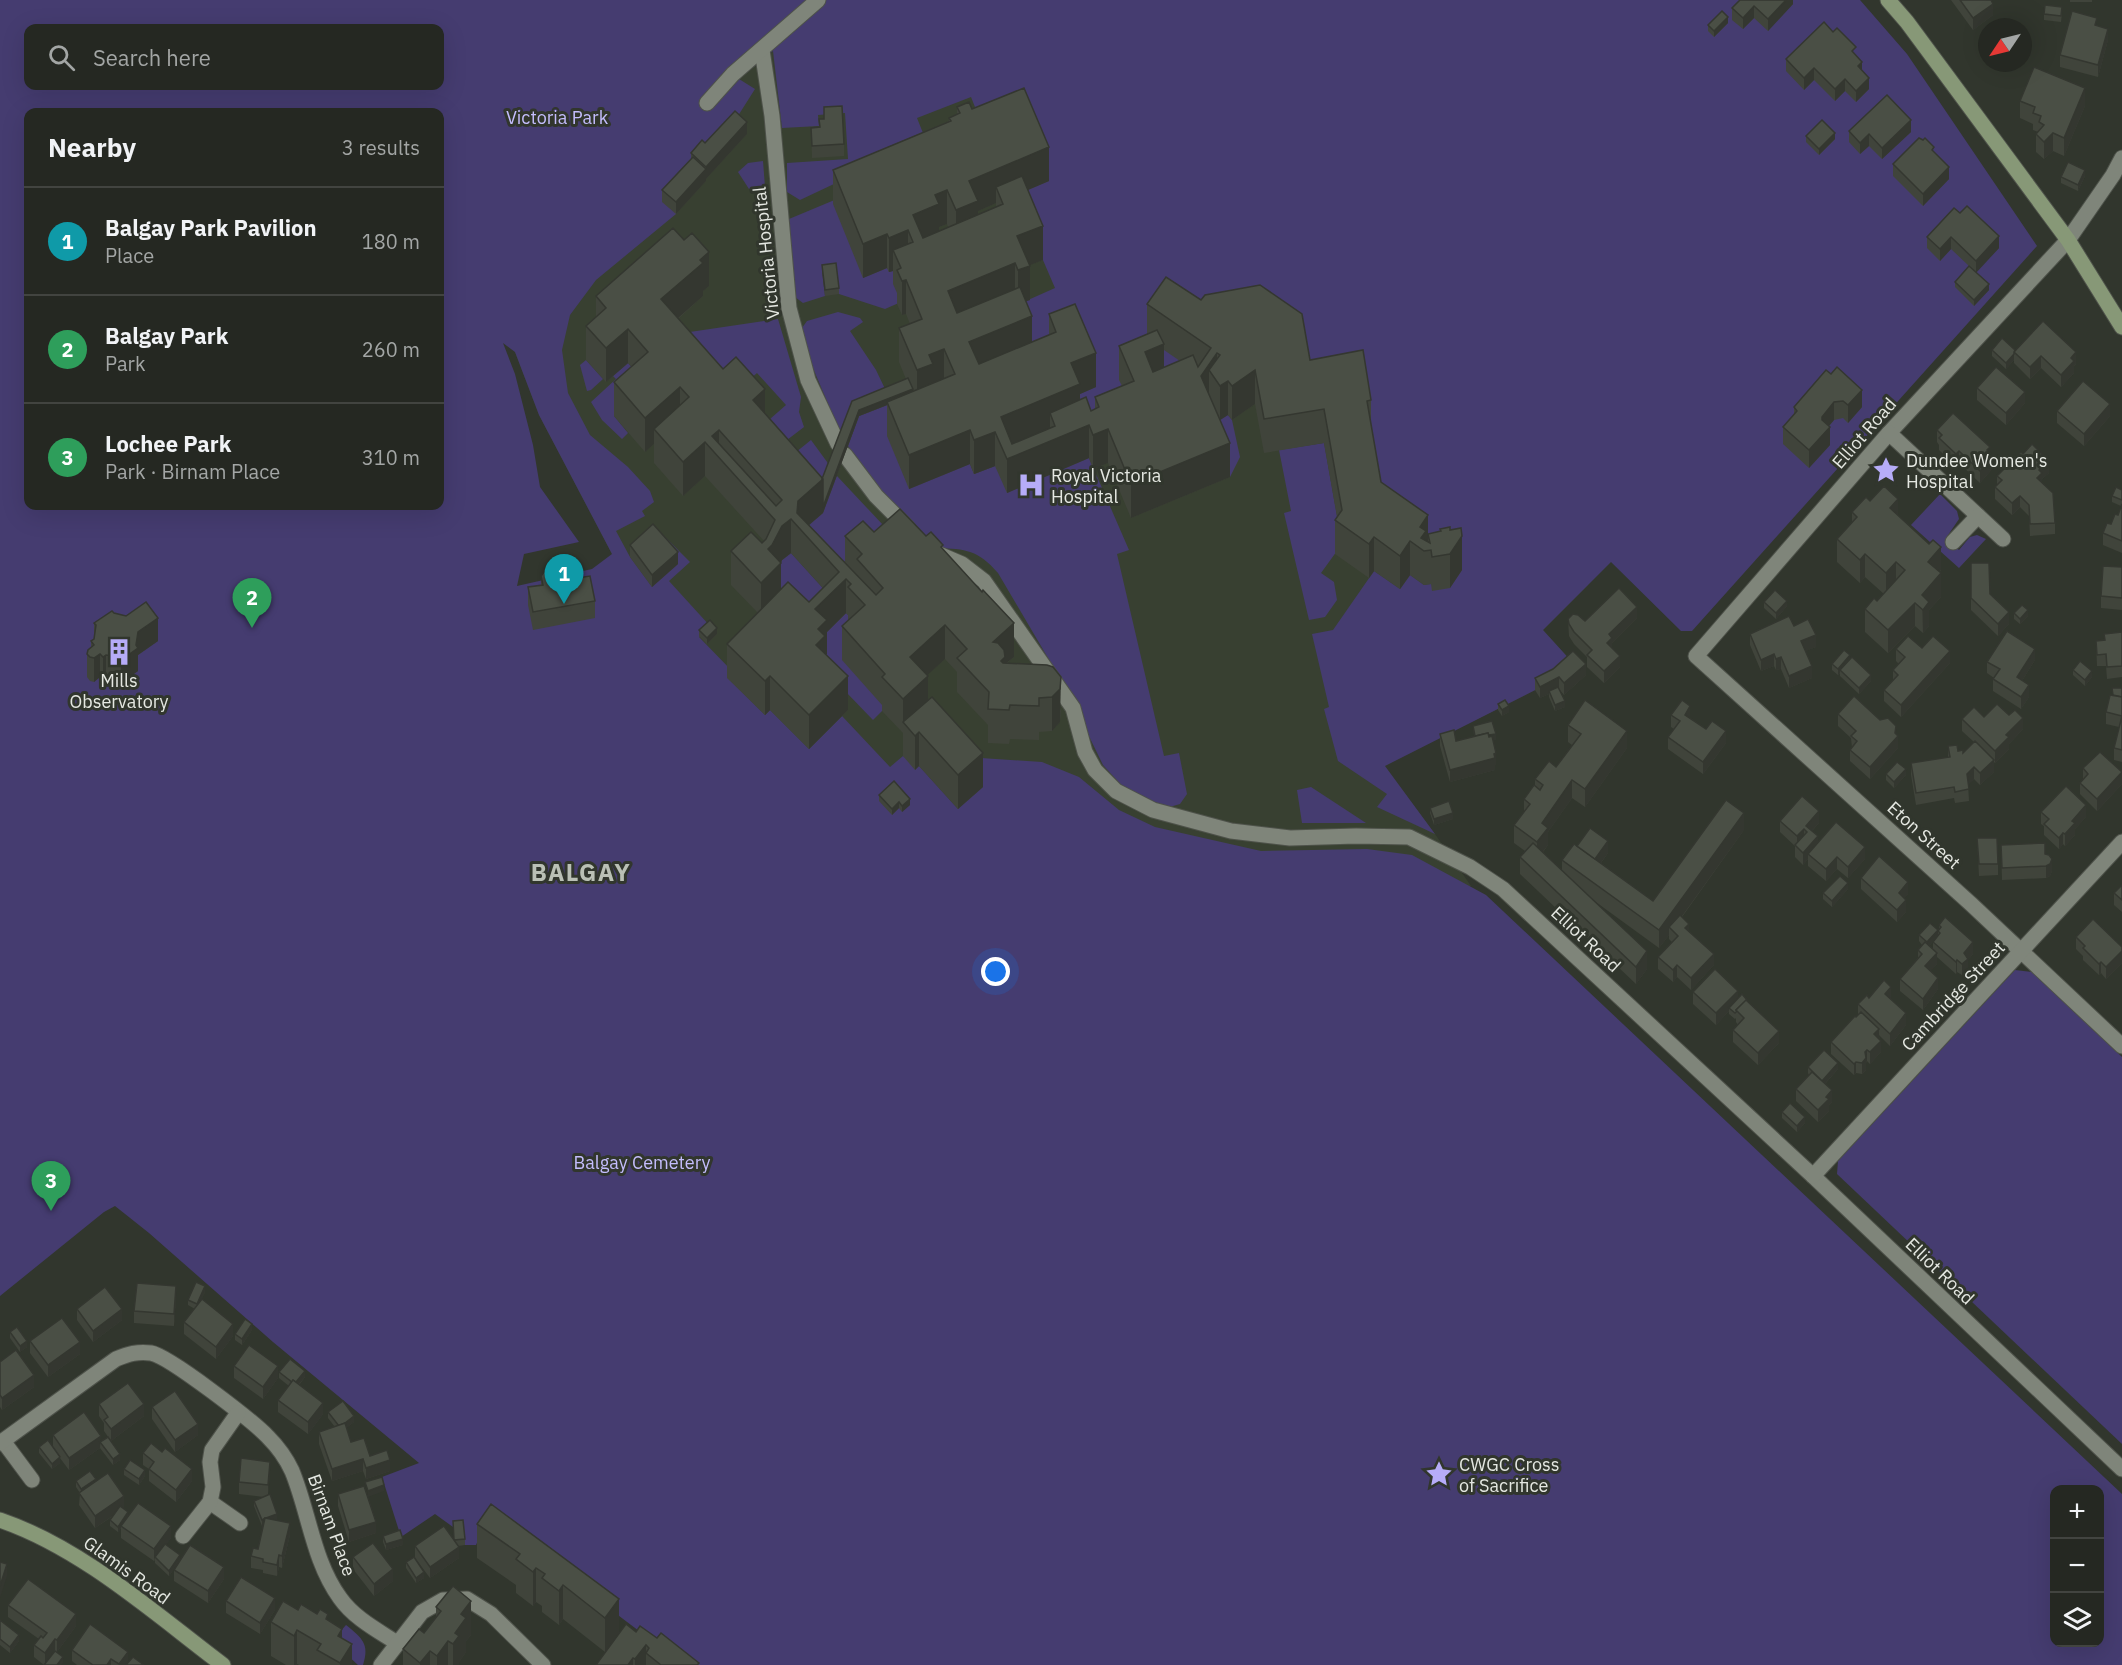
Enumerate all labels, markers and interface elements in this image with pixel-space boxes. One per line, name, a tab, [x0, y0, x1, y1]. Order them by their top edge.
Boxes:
north arrow	[1978, 18, 2032, 72]
search box	[24, 24, 444, 90]
icon: search	[45, 41, 78, 74]
text: Search here	[93, 43, 211, 72]
park label: Victoria Park	[506, 106, 609, 129]
text: Nearby	[48, 130, 136, 164]
text: 3 results	[342, 134, 420, 161]
street label: Victoria Hospital	[748, 185, 784, 320]
text: Balgay Park Pavilion	[105, 213, 317, 242]
text: 1	[62, 228, 74, 255]
text: 180 m	[362, 228, 420, 255]
text: Place	[105, 242, 154, 269]
text: Balgay Park	[105, 321, 228, 350]
text: 2	[62, 336, 74, 363]
text: 260 m	[362, 336, 420, 363]
text: Park	[105, 350, 145, 377]
street label: Elliot Road	[1827, 393, 1901, 473]
text: Lochee Park	[105, 429, 231, 458]
text: 3	[62, 444, 74, 471]
text: 310 m	[362, 444, 420, 471]
place label: Dundee Women's Hospital	[1906, 449, 2048, 493]
place icon: Dundee Women's Hospital	[1871, 455, 1901, 485]
text: Park · Birnam Place	[105, 458, 280, 485]
place label: Royal Victoria Hospital	[1051, 464, 1162, 508]
hospital icon: Royal Victoria Hospital	[1016, 470, 1046, 500]
pin: 1	[544, 554, 584, 604]
pin: 2	[232, 578, 272, 628]
building icon: Mills Observatory	[104, 637, 134, 667]
place label: Mills Observatory	[69, 669, 169, 713]
street label: Eton Street	[1883, 796, 1965, 874]
district label: BALGAY	[531, 856, 631, 888]
street label: Elliot Road	[1546, 901, 1626, 977]
street label: Cambridge Street	[1896, 936, 2010, 1056]
your location	[981, 957, 1010, 986]
park label: Balgay Cemetery	[573, 1151, 711, 1174]
pin: 3	[32, 1162, 70, 1211]
street label: Elliot Road	[1901, 1233, 1979, 1309]
place label: CWGC Cross of Sacrifice	[1459, 1453, 1559, 1497]
place icon: CWGC Cross of Sacrifice	[1424, 1459, 1454, 1489]
street label: Birnam Place	[303, 1471, 361, 1579]
map controls	[2050, 1485, 2104, 1647]
button: +	[2050, 1485, 2104, 1539]
street label: Glamis Road	[79, 1531, 175, 1609]
button: −	[2050, 1539, 2104, 1593]
button: layers	[2050, 1593, 2104, 1647]

